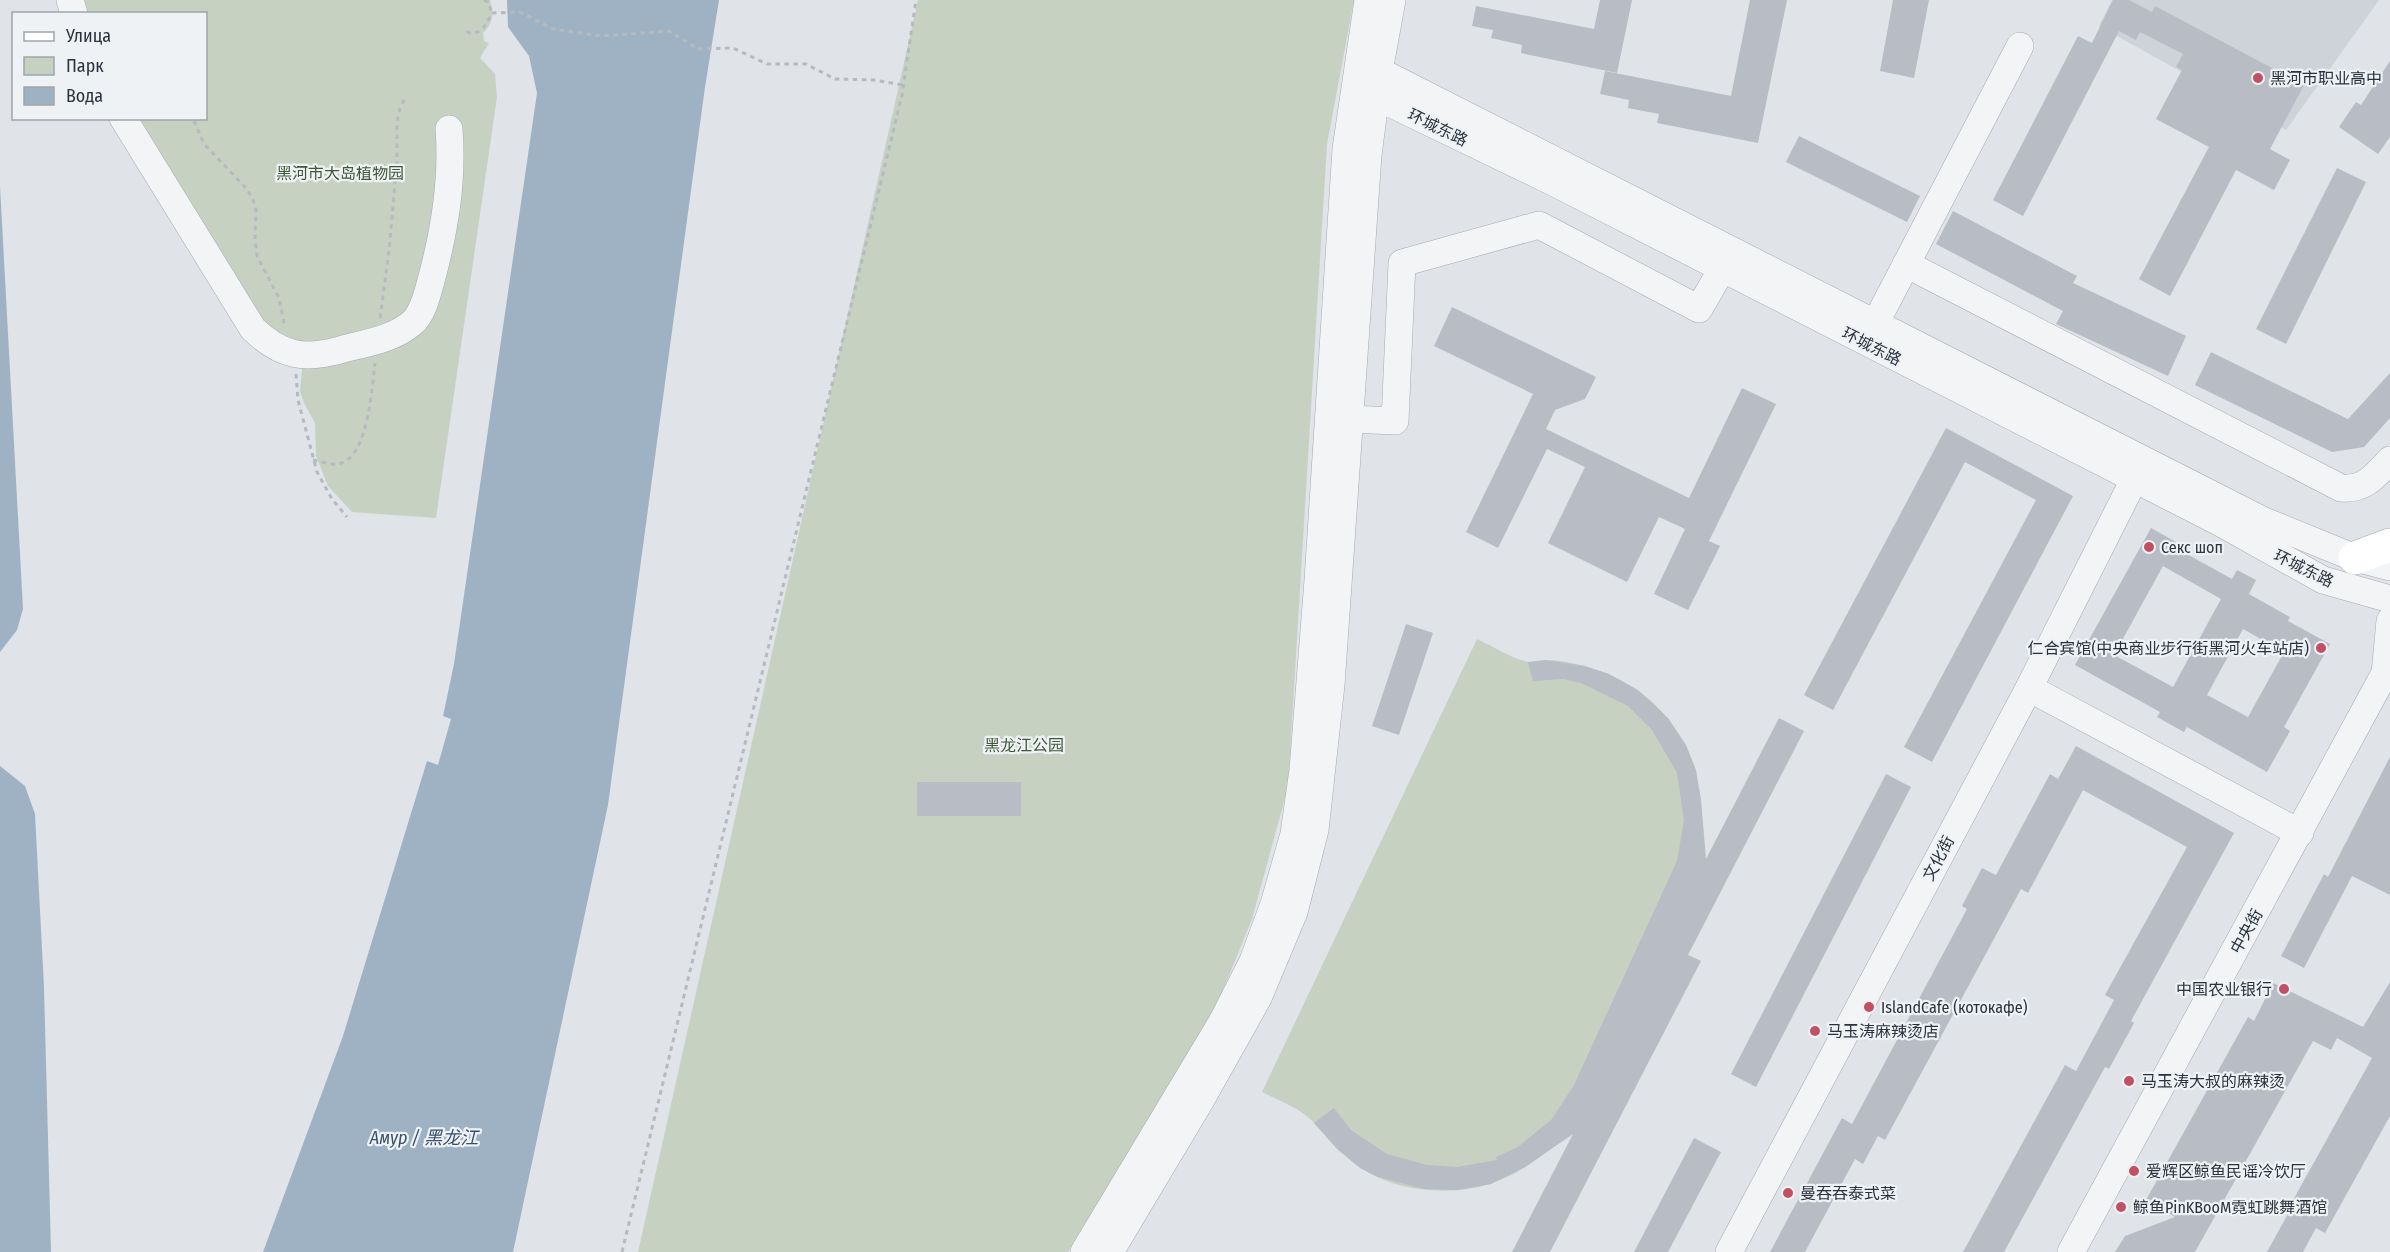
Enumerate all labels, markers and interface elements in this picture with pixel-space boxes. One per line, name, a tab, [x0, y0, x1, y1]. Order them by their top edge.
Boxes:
legend	[12, 12, 207, 120]
text: Улица	[65, 25, 111, 47]
text: Парк	[66, 55, 104, 77]
place label: 黑河市职业高中	[2270, 69, 2382, 88]
marker: 黑河市职业高中	[2251, 71, 2265, 85]
text: Вода	[66, 85, 103, 107]
street label: 环城东路	[1405, 105, 1471, 150]
park label: 黑河市大岛植物园	[276, 164, 404, 183]
street label: 环城东路	[1839, 323, 1905, 369]
place label: Секс шоп	[2161, 538, 2223, 557]
marker: Секс шоп	[2142, 540, 2156, 554]
street label: 环城东路	[2271, 546, 2337, 591]
place label: 仁合宾馆(中央商业步行街黑河火车站店)	[2028, 639, 2309, 658]
marker: 仁合宾馆(中央商业步行街黑河火车站店)	[2314, 641, 2328, 655]
park label: 黑龙江公园	[984, 736, 1064, 755]
street label: 文化街	[1919, 833, 1958, 884]
street label: 中央街	[2226, 906, 2266, 957]
place label: 中国农业银行	[2176, 980, 2272, 999]
marker: 中国农业银行	[2277, 982, 2291, 996]
place label: IslandCafe (котокафе)	[1881, 998, 2028, 1017]
marker: IslandCafe (котокафе)	[1862, 1000, 1876, 1014]
place label: 马玉涛麻辣烫店	[1827, 1022, 1939, 1041]
marker: 马玉涛麻辣烫店	[1808, 1024, 1822, 1038]
place label: 马玉涛大叔的麻辣烫	[2141, 1072, 2285, 1091]
marker: 马玉涛大叔的麻辣烫	[2122, 1074, 2136, 1088]
water label: Амур / 黑龙江	[369, 1127, 480, 1149]
place label: 爱辉区鲸鱼民谣冷饮厅	[2146, 1162, 2306, 1181]
marker: 爱辉区鲸鱼民谣冷饮厅	[2127, 1164, 2141, 1178]
place label: 曼吞吞泰式菜	[1800, 1184, 1896, 1203]
marker: 曼吞吞泰式菜	[1781, 1186, 1795, 1200]
place label: 鲸鱼PinKBooM霓虹跳舞酒馆	[2133, 1198, 2327, 1217]
marker: 鲸鱼PinKBooM霓虹跳舞酒馆	[2114, 1200, 2128, 1214]

